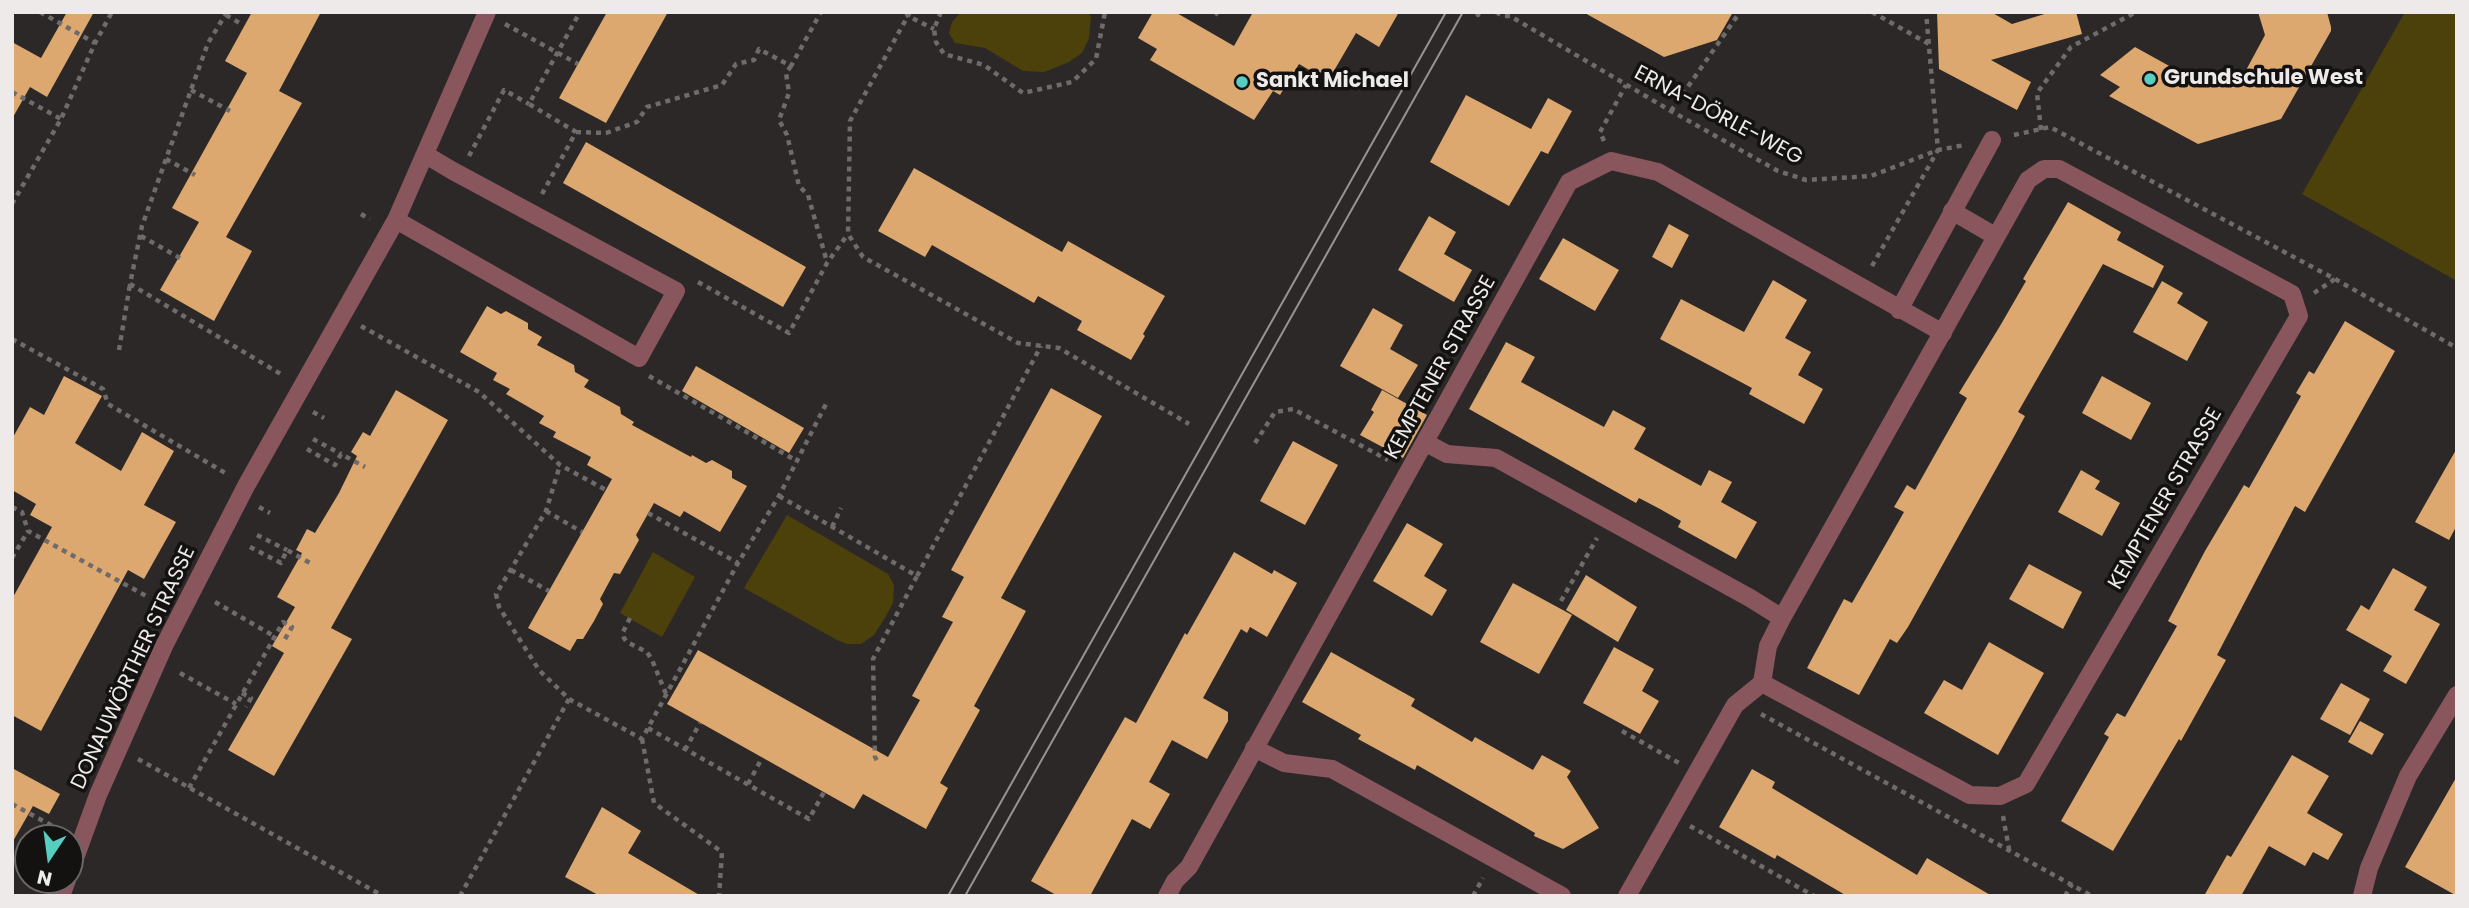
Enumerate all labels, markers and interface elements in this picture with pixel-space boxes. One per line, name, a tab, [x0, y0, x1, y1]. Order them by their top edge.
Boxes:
street label: ERNA-DÖRLE-WEG	[1629, 61, 1807, 171]
place label: Grundschule West	[2164, 66, 2363, 92]
place label: Sankt Michael	[1256, 69, 1409, 95]
marker: Grundschule West	[2142, 71, 2158, 87]
marker: Sankt Michael	[1234, 74, 1250, 90]
street label: KEMPTENER STRASSE	[1380, 272, 1502, 464]
street label: KEMPTENER STRASSE	[2104, 404, 2228, 594]
street label: DONAUWÖRTHER STRASSE	[67, 542, 201, 794]
north arrow	[14, 824, 84, 894]
text: N	[35, 863, 55, 893]

